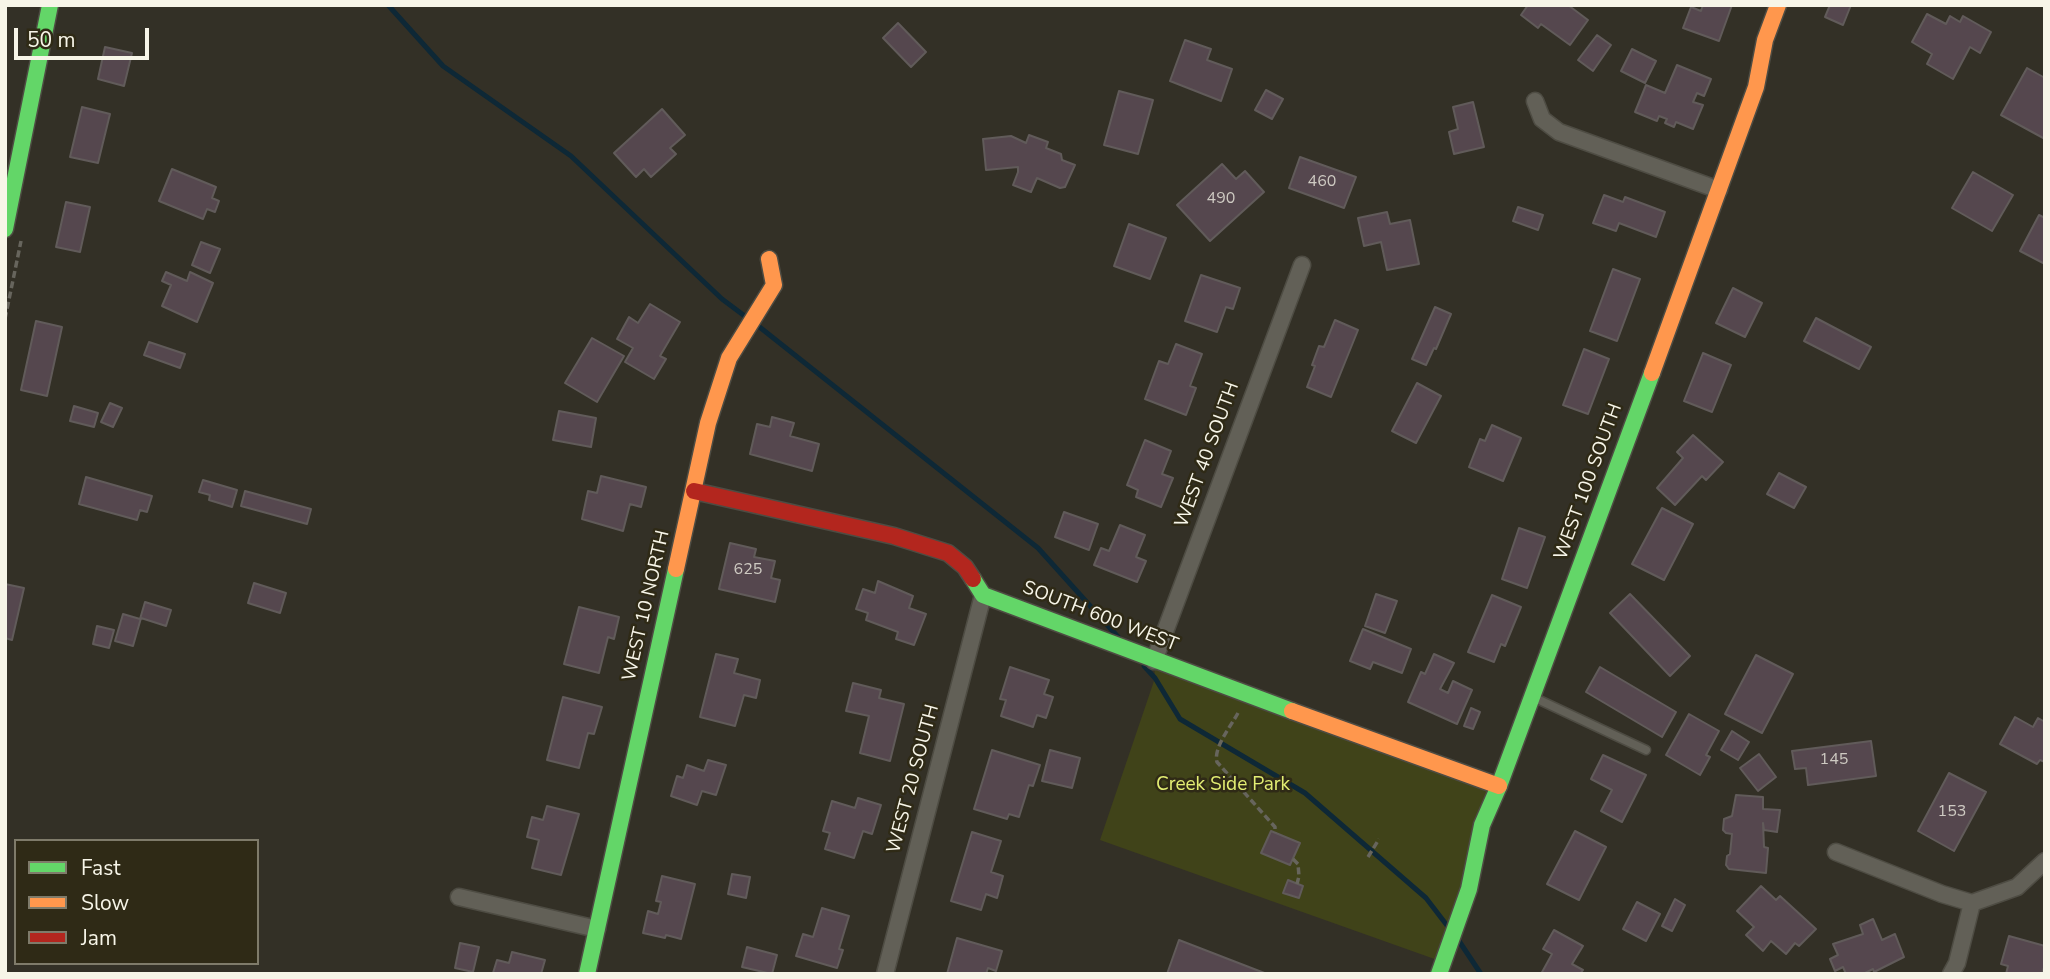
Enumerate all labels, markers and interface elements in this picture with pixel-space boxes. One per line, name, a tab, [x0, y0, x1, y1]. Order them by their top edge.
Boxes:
scale bar	[18, 14, 152, 58]
text: 50 m	[27, 26, 76, 54]
house number: 460	[1308, 172, 1336, 192]
house number: 490	[1207, 189, 1235, 209]
street label: WEST 40 SOUTH	[1171, 379, 1245, 531]
street label: WEST 100 SOUTH	[1550, 401, 1628, 563]
street label: WEST 10 NORTH	[619, 528, 675, 684]
house number: 625	[734, 560, 762, 580]
street label: SOUTH 600 WEST	[1019, 577, 1181, 657]
street label: WEST 20 SOUTH	[883, 702, 945, 856]
house number: 145	[1820, 750, 1848, 770]
park label: Creek Side Park	[1156, 774, 1290, 796]
house number: 153	[1938, 802, 1966, 822]
legend	[14, 839, 259, 965]
text: Fast	[81, 854, 121, 882]
text: Slow	[81, 889, 129, 917]
text: Jam	[81, 924, 117, 952]

